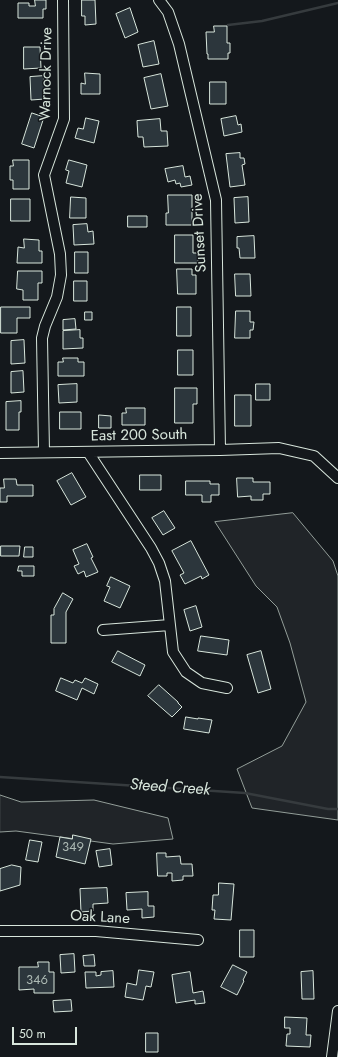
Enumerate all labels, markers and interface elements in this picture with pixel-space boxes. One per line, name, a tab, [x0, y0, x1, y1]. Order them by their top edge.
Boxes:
street label: Warnock Drive	[37, 27, 57, 121]
street label: Sunset Drive	[189, 193, 211, 273]
street label: East 200 South	[91, 426, 187, 446]
water label: Steed Creek	[129, 776, 211, 800]
house number: 349	[62, 840, 84, 856]
street label: Oak Lane	[70, 907, 130, 929]
house number: 346	[26, 973, 48, 989]
scale bar	[14, 1019, 79, 1045]
text: 50 m	[19, 1025, 46, 1043]

